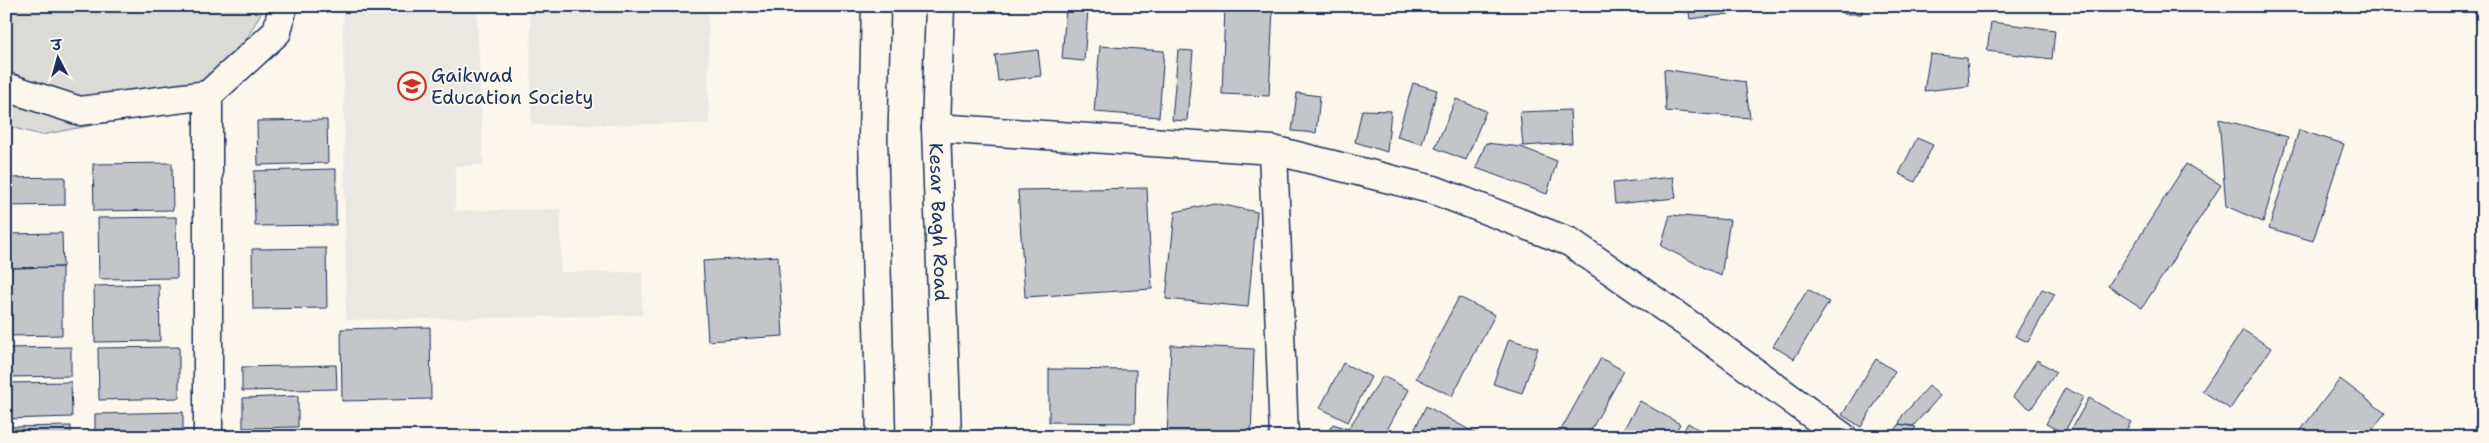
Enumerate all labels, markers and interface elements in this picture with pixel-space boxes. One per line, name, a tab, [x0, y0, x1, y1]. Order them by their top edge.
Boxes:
north arrow	[32, 32, 82, 82]
text: उ	[49, 35, 64, 55]
place label: Gaikwad Education Society	[431, 63, 594, 110]
school or university icon: Gaikwad Education Society	[397, 71, 427, 101]
street label: Kesar Bagh Road	[924, 142, 955, 302]

